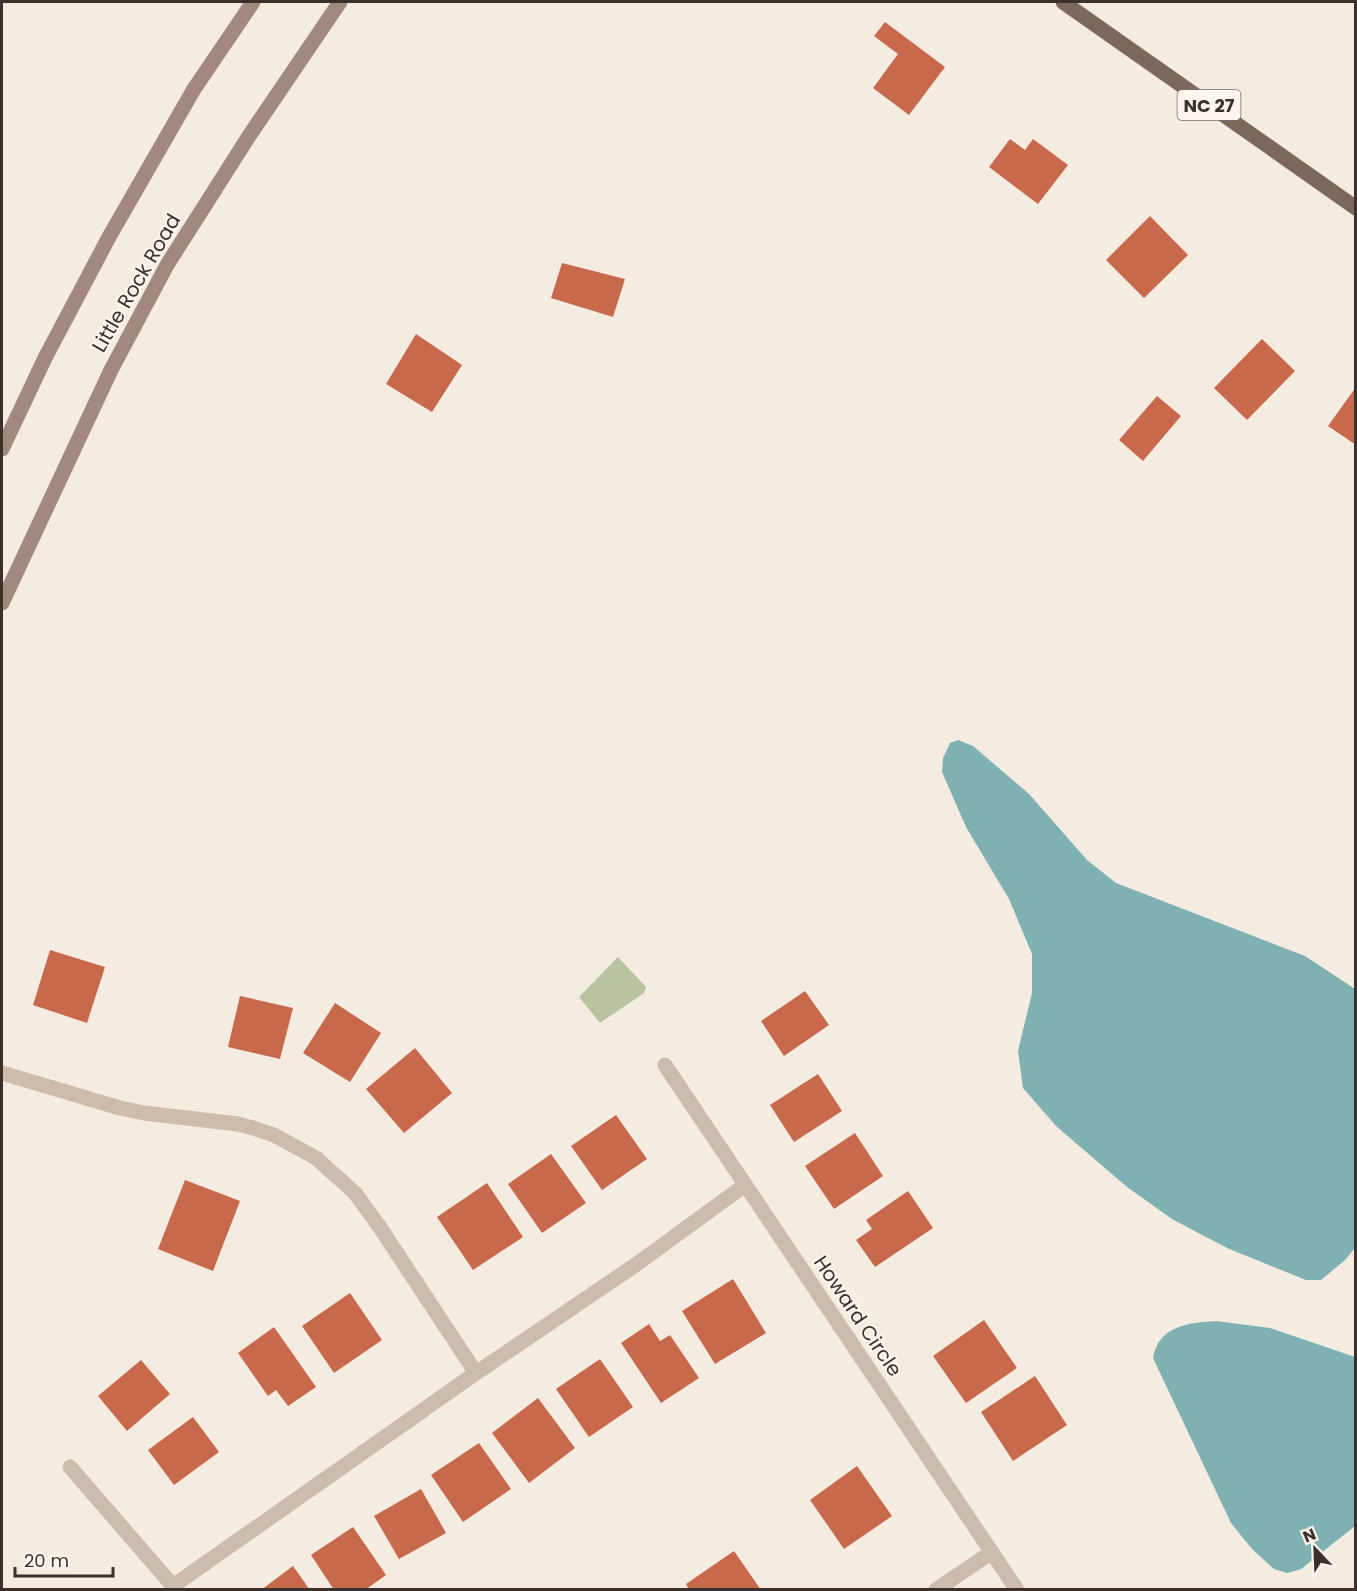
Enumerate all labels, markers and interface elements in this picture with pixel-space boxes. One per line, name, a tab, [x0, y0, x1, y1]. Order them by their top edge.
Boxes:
road number: NC 27	[1178, 90, 1240, 120]
street label: Little Rock Road	[85, 209, 187, 357]
street label: Howard Circle	[807, 1250, 909, 1382]
north arrow	[1285, 1519, 1345, 1579]
text: N	[1299, 1523, 1319, 1549]
scale bar	[15, 1540, 112, 1578]
text: 20 m	[24, 1548, 69, 1573]

